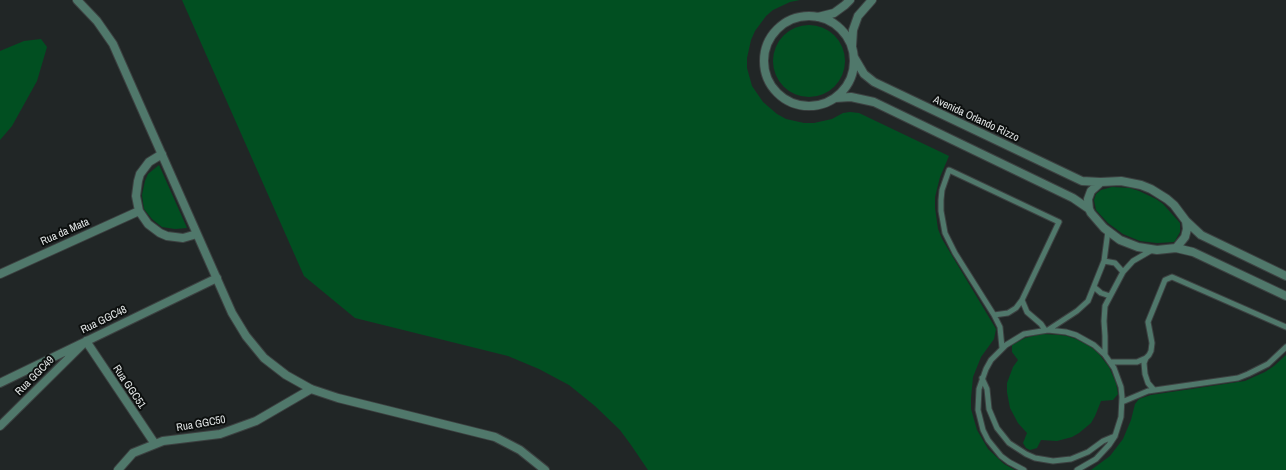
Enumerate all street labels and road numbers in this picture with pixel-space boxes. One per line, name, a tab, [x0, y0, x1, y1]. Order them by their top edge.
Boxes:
street label: Avenida Orlando Rizzo	[931, 93, 1021, 145]
street label: Rua da Mata	[39, 215, 91, 249]
street label: Rua GGC48	[79, 303, 129, 337]
street label: Rua GGC49	[13, 354, 57, 398]
street label: Rua GGC51	[110, 363, 148, 411]
street label: Rua GGC50	[175, 413, 227, 435]

